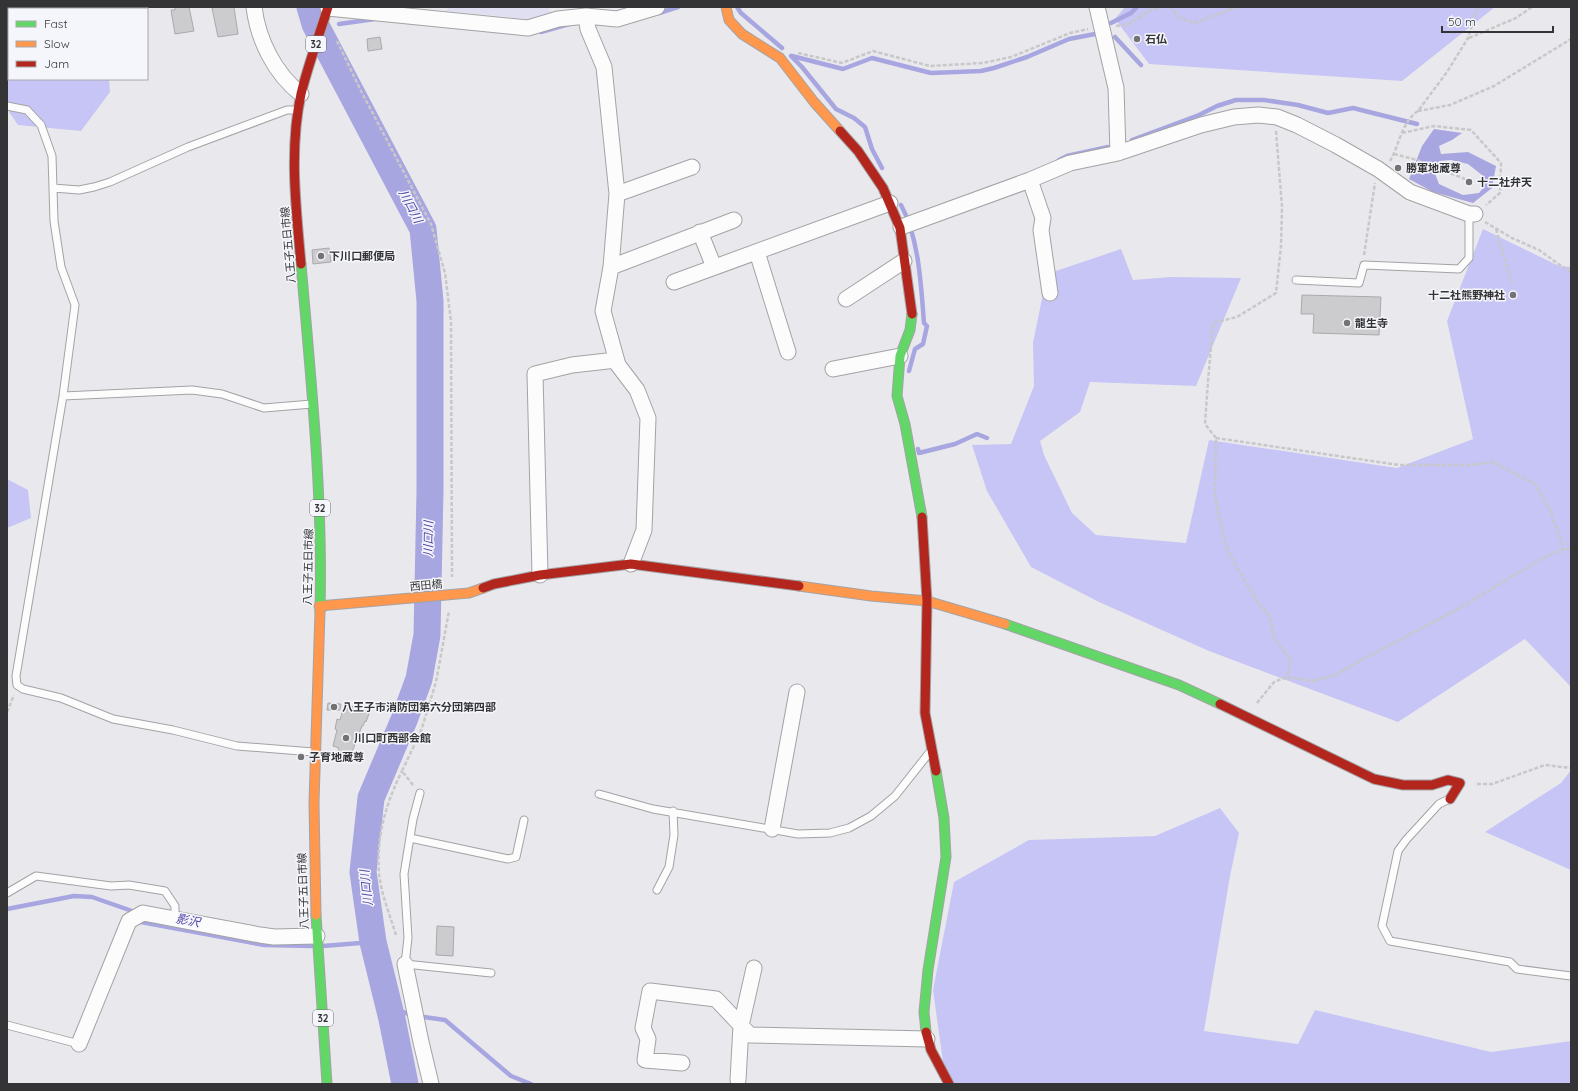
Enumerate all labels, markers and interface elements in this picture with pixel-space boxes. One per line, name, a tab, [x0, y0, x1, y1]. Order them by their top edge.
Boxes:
legend	[8, 8, 148, 80]
scale bar	[1442, 8, 1553, 34]
text: 50 m	[1448, 14, 1476, 29]
text: Fast	[44, 16, 68, 31]
place label: 石仏	[1145, 32, 1167, 46]
marker: 石仏	[1132, 34, 1142, 44]
text: Slow	[44, 36, 70, 51]
road number: 32	[306, 36, 326, 52]
text: Jam	[44, 56, 69, 71]
place label: 勝軍地蔵尊	[1406, 161, 1461, 175]
marker: 勝軍地蔵尊	[1393, 163, 1403, 173]
place label: 十二社弁天	[1477, 175, 1532, 189]
marker: 十二社弁天	[1464, 177, 1474, 187]
water label: 川口川	[396, 187, 427, 227]
street label: 八王子五日市線	[278, 206, 298, 284]
place label: 下川口郵便局	[329, 249, 395, 263]
marker: 下川口郵便局	[316, 251, 326, 261]
place label: 十二社熊野神社	[1428, 288, 1505, 302]
marker: 十二社熊野神社	[1508, 290, 1518, 300]
place label: 龍生寺	[1355, 316, 1388, 330]
marker: 龍生寺	[1342, 318, 1352, 328]
road number: 32	[310, 500, 330, 516]
water label: 川口川	[420, 519, 436, 557]
street label: 八王子五日市線	[300, 528, 316, 606]
street label: 西田橋	[409, 577, 443, 593]
place label: 八王子市消防団第六分団第四部	[342, 700, 496, 714]
marker: 八王子市消防団第六分団第四部	[329, 702, 339, 712]
place label: 川口町西部会館	[354, 731, 431, 745]
marker: 川口町西部会館	[341, 733, 351, 743]
place label: 子育地蔵尊	[309, 750, 364, 764]
marker: 子育地蔵尊	[296, 752, 306, 762]
street label: 八王子五日市線	[295, 852, 311, 930]
water label: 川口川	[356, 867, 375, 907]
water label: 影沢	[175, 910, 203, 930]
road number: 32	[313, 1010, 333, 1026]

